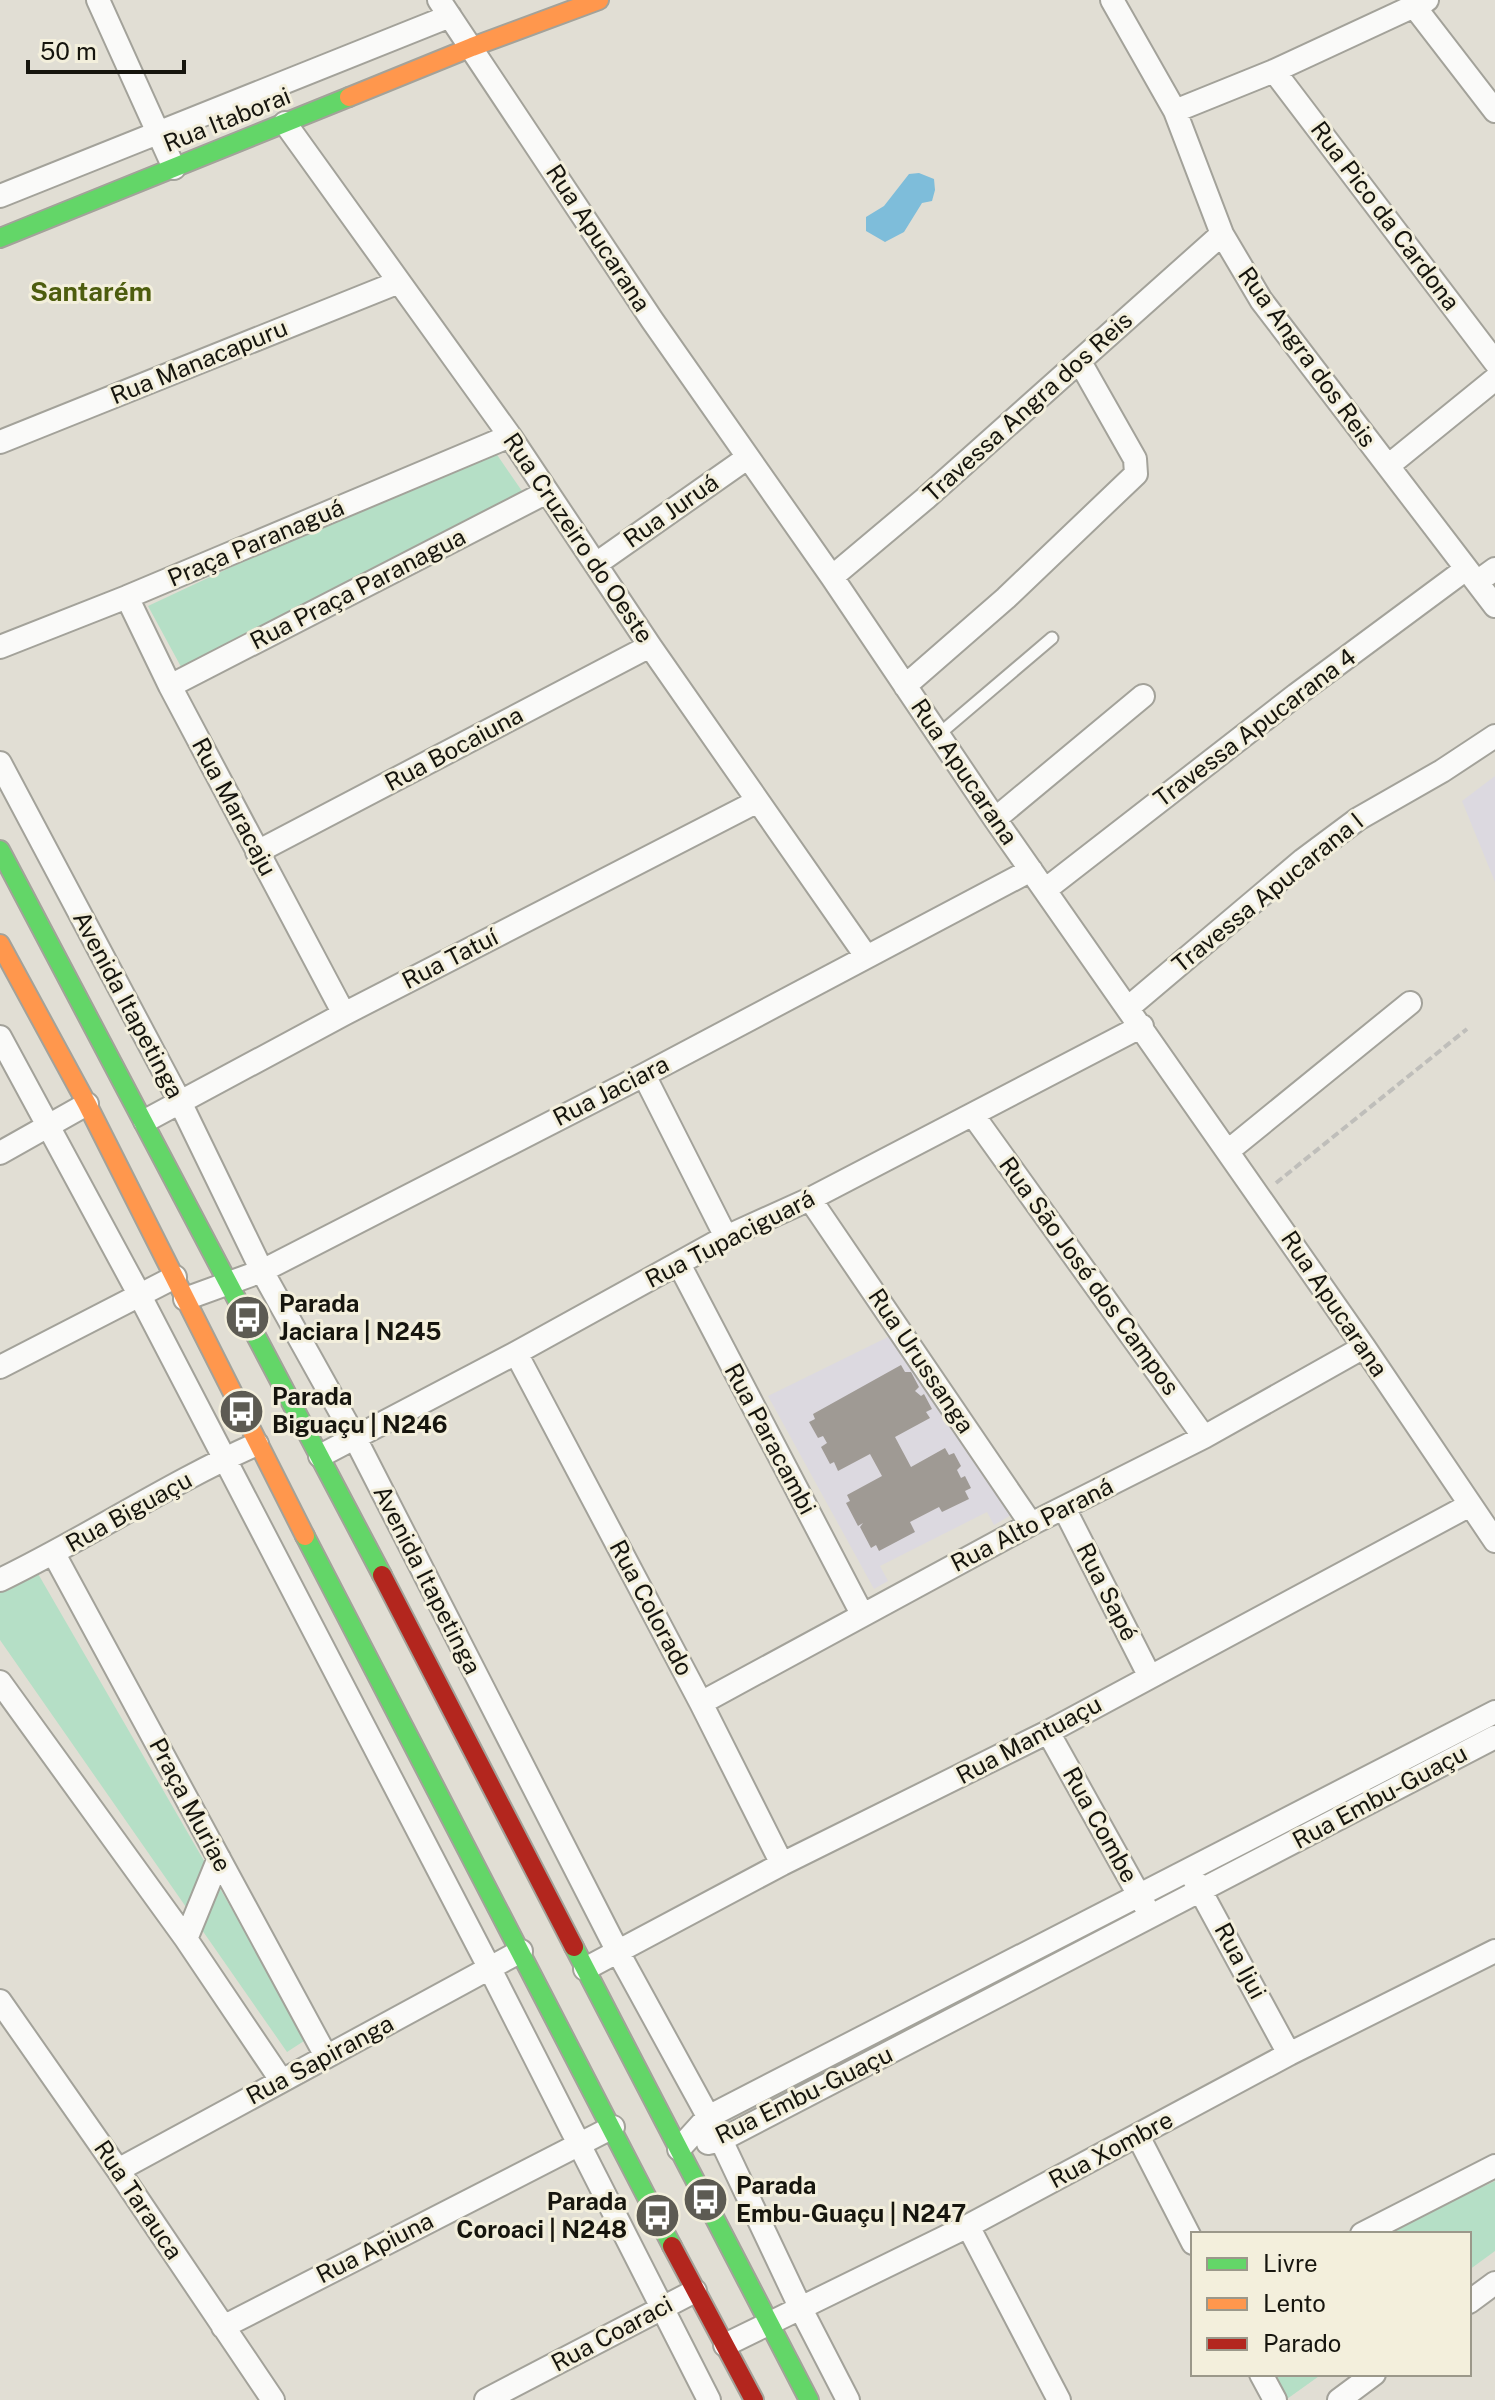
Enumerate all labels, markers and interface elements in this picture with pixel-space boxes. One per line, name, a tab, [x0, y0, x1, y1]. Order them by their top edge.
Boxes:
scale bar	[28, 24, 184, 74]
text: 50 m	[40, 37, 97, 65]
street label: Rua Itaborai	[159, 81, 294, 157]
street label: Rua Pico da Cardona	[1306, 115, 1466, 315]
street label: Rua Apucarana	[541, 159, 657, 316]
street label: Rua Angra dos Reis	[1233, 261, 1383, 452]
district label: Santarém	[30, 276, 152, 307]
street label: Travessa Angra dos Reis	[917, 305, 1137, 507]
street label: Rua Manacapuru	[106, 313, 291, 409]
street label: Rua Cruzeiro do Oeste	[498, 427, 660, 648]
street label: Rua Juruá	[618, 467, 723, 553]
street label: Praça Paranaguá	[163, 492, 348, 592]
street label: Rua Praça Paranagua	[245, 522, 470, 655]
street label: Travessa Apucarana 4	[1148, 642, 1361, 812]
street label: Rua Apucarana	[906, 693, 1024, 850]
street label: Rua Bocaiuna	[380, 700, 527, 796]
street label: Rua Maracaju	[187, 733, 283, 880]
street label: Travessa Apucarana I	[1166, 807, 1368, 978]
street label: Avenida Itapetinga	[68, 906, 190, 1103]
street label: Rua Tatuí	[397, 922, 503, 994]
street label: Rua Jaciara	[548, 1049, 673, 1131]
street label: Rua São José dos Campos	[994, 1151, 1186, 1400]
street label: Rua Tupaciguará	[640, 1183, 819, 1293]
street label: Rua Apucarana	[1276, 1225, 1394, 1382]
street label: Rua Urussanga	[863, 1283, 981, 1438]
place label: Parada Jaciara | N245	[279, 1289, 441, 1345]
bus stop icon: Parada Jaciara | N245	[224, 1294, 272, 1342]
street label: Rua Paracambi	[719, 1358, 822, 1519]
place label: Parada Biguaçu | N246	[272, 1382, 448, 1439]
bus stop icon: Parada Biguaçu | N246	[217, 1387, 265, 1435]
street label: Rua Biguaçu	[61, 1465, 196, 1557]
street label: Rua Alto Paraná	[946, 1471, 1117, 1577]
street label: Avenida Itapetinga	[368, 1481, 488, 1679]
street label: Rua Colorado	[604, 1535, 699, 1680]
street label: Rua Sapé	[1071, 1538, 1144, 1645]
street label: Rua Mantuaçu	[951, 1689, 1106, 1789]
street label: Praça Muriae	[144, 1733, 238, 1876]
street label: Rua Embu-Guaçu	[1288, 1738, 1471, 1854]
street label: Rua Combe	[1058, 1762, 1144, 1887]
street label: Rua Ijui	[1209, 1918, 1273, 2003]
street label: Rua Sapiranga	[241, 2009, 398, 2110]
street label: Rua Embu-Guaçu	[711, 2039, 897, 2149]
street label: Rua Xombre	[1044, 2105, 1177, 2194]
street label: Rua Tarauca	[89, 2135, 189, 2264]
place label: Parada Embu-Guaçu | N247	[736, 2171, 966, 2228]
bus stop icon: Parada Embu-Guaçu | N247	[681, 2176, 729, 2224]
place label: Parada Coroaci | N248	[456, 2187, 627, 2243]
bus stop icon: Parada Coroaci | N248	[634, 2192, 682, 2240]
street label: Rua Apiuna	[311, 2206, 438, 2289]
legend	[1191, 2232, 1471, 2376]
text: Livre	[1263, 2249, 1318, 2277]
street label: Rua Coaraci	[546, 2289, 677, 2377]
text: Lento	[1263, 2289, 1326, 2317]
text: Parado	[1263, 2329, 1341, 2357]

